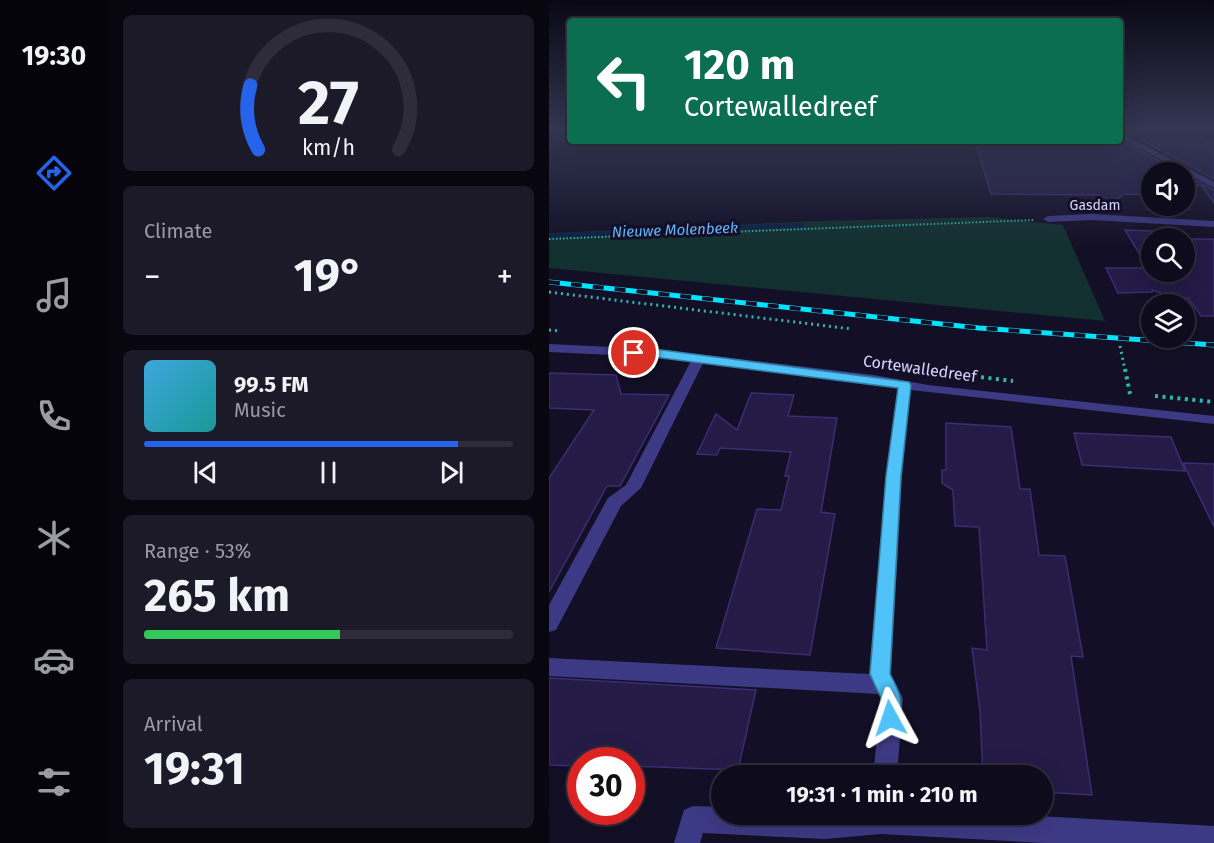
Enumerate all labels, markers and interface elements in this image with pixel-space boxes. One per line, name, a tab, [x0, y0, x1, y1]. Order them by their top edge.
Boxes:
text: 19:30	[22, 40, 86, 72]
text: 120 m	[684, 40, 795, 90]
icon: left	[585, 42, 663, 120]
text: 27	[298, 66, 359, 141]
text: Cortewalledreef	[684, 91, 877, 123]
text: km/h	[302, 135, 355, 161]
icon: directions	[33, 152, 75, 194]
map controls	[1141, 162, 1195, 348]
button: sound	[1141, 162, 1195, 216]
street label: Gasdam	[1070, 197, 1120, 214]
text: Climate	[144, 219, 212, 243]
water label: Nieuwe Molenbeek	[612, 219, 738, 241]
button: search	[1141, 228, 1195, 282]
text: 19°	[294, 249, 363, 303]
text: −	[144, 257, 161, 297]
text: +	[497, 257, 513, 297]
icon: music	[33, 274, 75, 316]
button: layers	[1141, 294, 1195, 348]
pin	[608, 327, 659, 378]
icon: arrive	[617, 336, 650, 369]
street label: Cortewalledreef	[862, 351, 979, 386]
text: 99.5 FM	[234, 371, 309, 398]
icon: phone	[33, 395, 75, 437]
text: Music	[234, 398, 286, 422]
icon: previous	[189, 456, 222, 489]
icon: pause	[312, 456, 345, 489]
icon: next	[435, 456, 468, 489]
icon: climate	[33, 517, 75, 559]
text: Range · 53%	[144, 539, 251, 563]
text: 265 km	[144, 569, 290, 623]
icon: car	[33, 639, 75, 681]
position arrow	[858, 686, 922, 750]
text: Arrival	[144, 712, 203, 736]
text: 19:31	[144, 742, 245, 796]
speed limit sign: 30	[567, 747, 645, 825]
icon: filters	[33, 761, 75, 803]
text: 19:31 · 1 min · 210 m	[786, 781, 978, 808]

